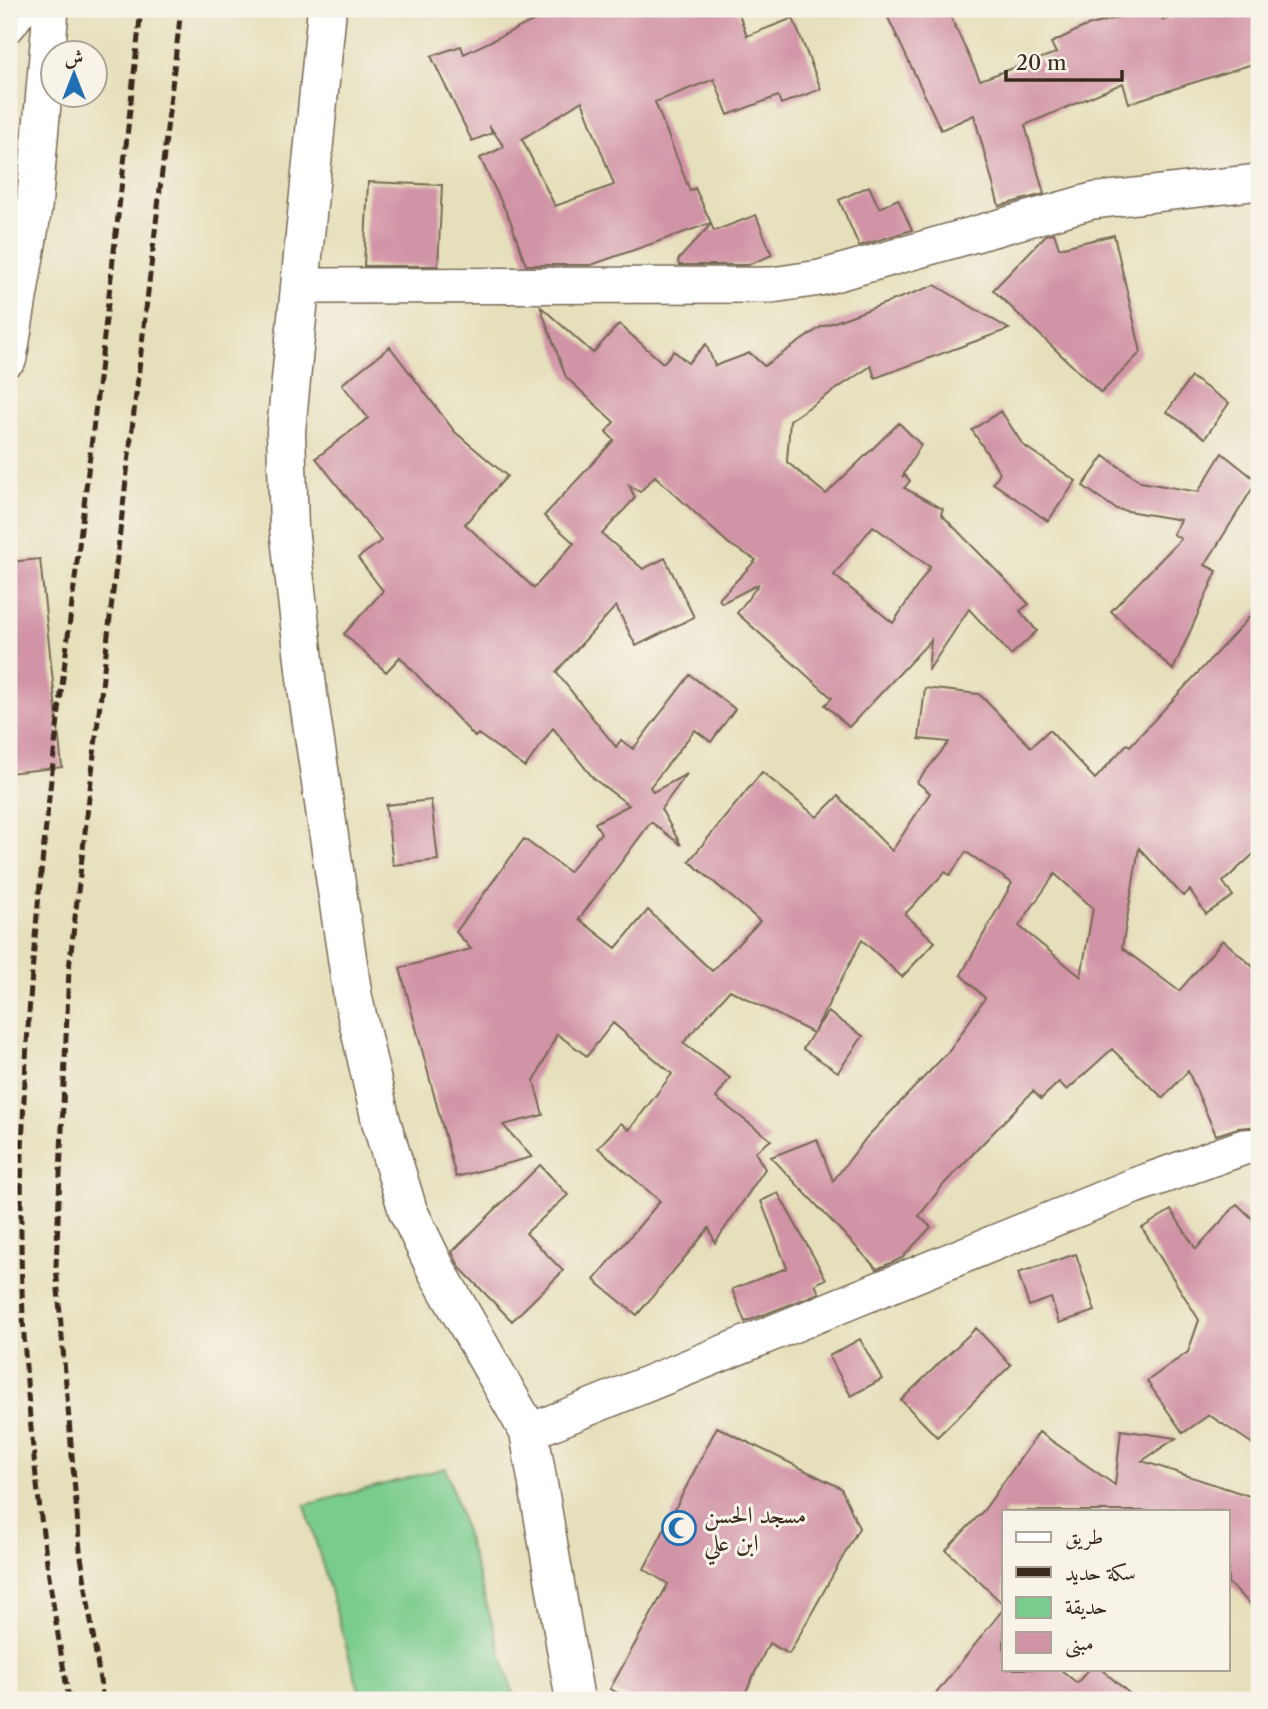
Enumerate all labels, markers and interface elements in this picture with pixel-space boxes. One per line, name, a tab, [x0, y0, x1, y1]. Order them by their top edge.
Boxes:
north arrow	[38, 38, 108, 108]
scale bar	[1006, 38, 1121, 82]
text: ش	[65, 46, 83, 69]
text: 20 m	[1016, 50, 1067, 75]
place label: مسجد الحسن ابن علي	[704, 1500, 806, 1566]
mosque icon: مسجد الحسن ابن علي	[660, 1509, 698, 1547]
legend	[1002, 1510, 1230, 1670]
text: طريق	[1065, 1524, 1103, 1550]
text: سكة حديد	[1065, 1560, 1136, 1586]
text: حديقة	[1065, 1594, 1108, 1620]
text: مبنى	[1065, 1630, 1094, 1658]

